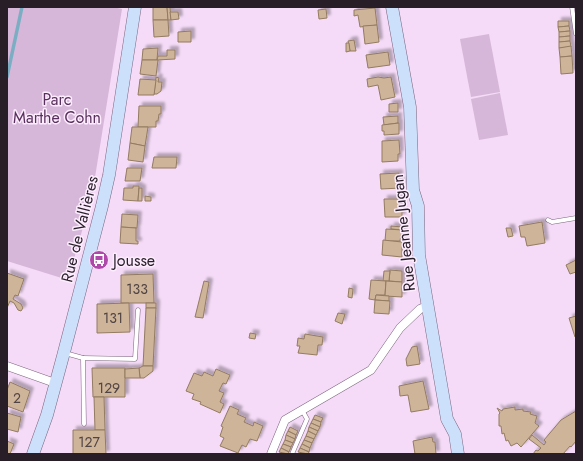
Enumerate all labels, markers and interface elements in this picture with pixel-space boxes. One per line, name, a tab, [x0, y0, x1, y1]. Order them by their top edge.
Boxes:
park label: Parc Marthe Cohn	[13, 88, 101, 129]
street label: Rue de Vallières	[55, 173, 104, 285]
street label: Rue Jeanne Jugan	[386, 173, 421, 293]
bus stop icon: Jousse	[88, 249, 110, 271]
place label: Jousse	[111, 249, 155, 272]
house number: 133	[126, 279, 148, 299]
house number: 131	[103, 308, 123, 328]
house number: 129	[98, 378, 120, 398]
house number: 2	[13, 388, 21, 408]
house number: 127	[78, 432, 100, 452]

